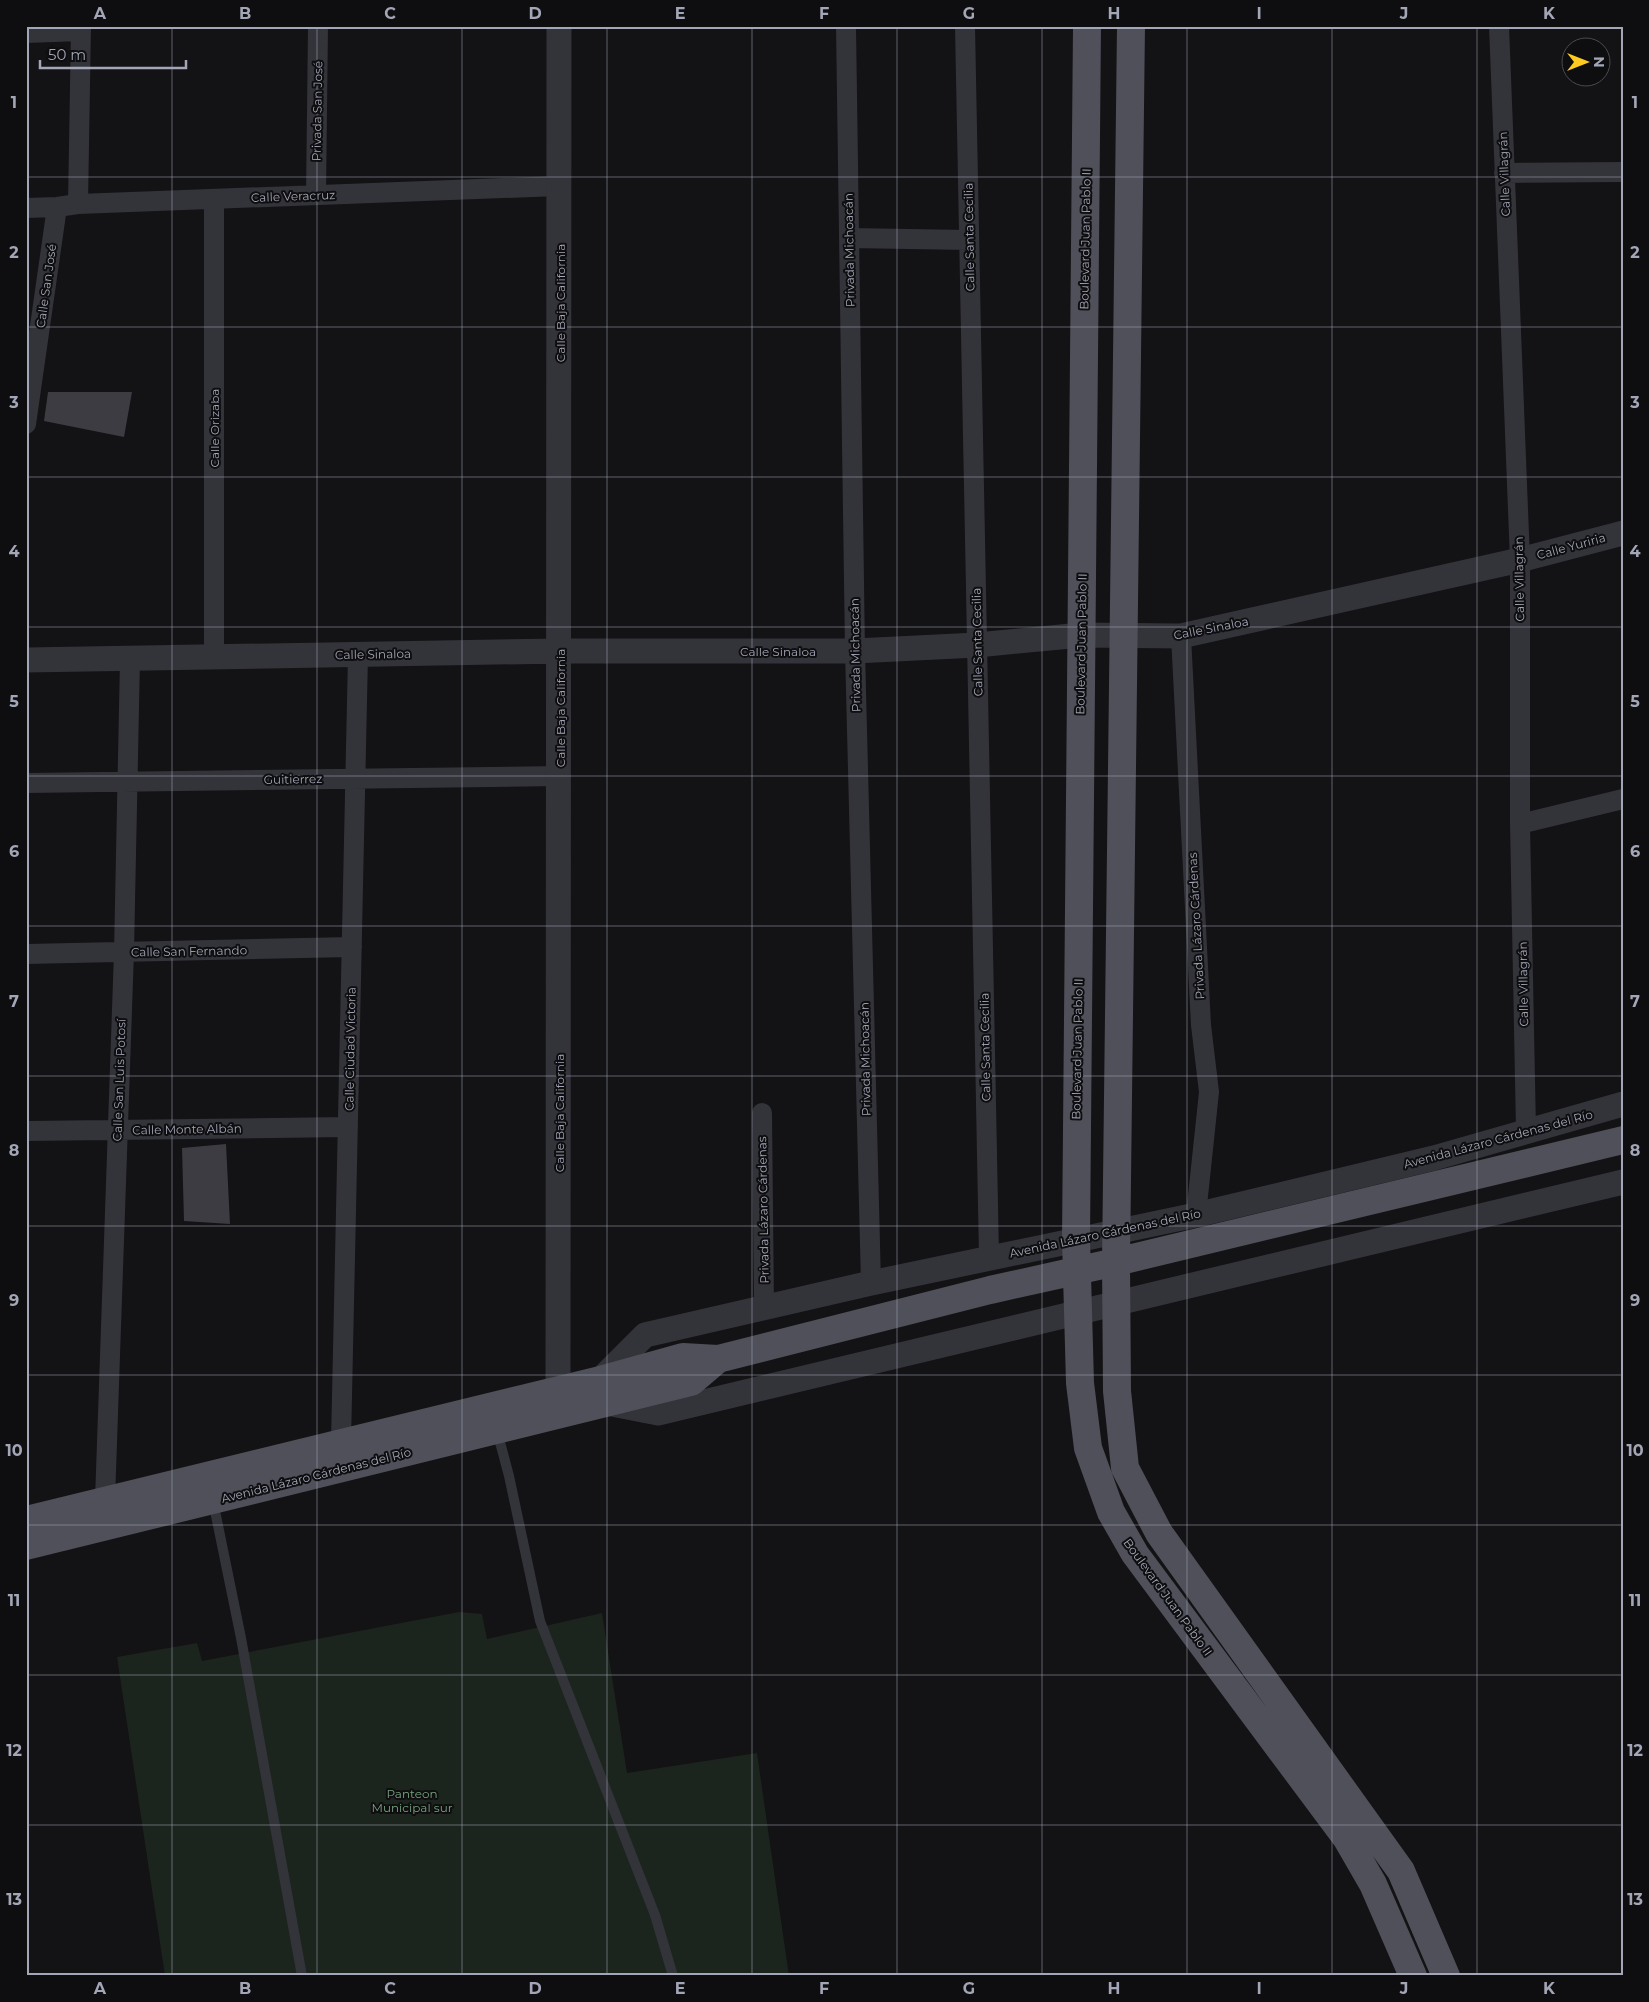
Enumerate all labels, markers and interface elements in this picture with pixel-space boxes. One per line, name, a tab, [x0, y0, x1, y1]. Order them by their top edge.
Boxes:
text: A	[93, 4, 107, 23]
text: B	[239, 4, 251, 23]
text: C	[384, 4, 396, 23]
text: D	[528, 4, 542, 23]
text: E	[675, 4, 685, 23]
text: F	[819, 4, 829, 23]
text: G	[963, 4, 975, 23]
text: H	[1108, 4, 1120, 23]
text: I	[1256, 4, 1262, 23]
text: J	[1399, 4, 1408, 23]
text: K	[1543, 4, 1556, 23]
scale bar	[40, 38, 186, 70]
north arrow	[1562, 38, 1612, 88]
text: 50 m	[48, 45, 86, 64]
text: N	[1590, 56, 1608, 68]
street label: Privada San José	[309, 61, 325, 161]
text: 1	[11, 93, 17, 112]
text: 1	[1632, 93, 1638, 112]
street label: Calle Villagrán	[1495, 131, 1513, 217]
street label: Boulevard Juan Pablo II	[1076, 168, 1094, 310]
street label: Calle Santa Cecilia	[961, 183, 977, 291]
street label: Calle Veracruz	[251, 187, 335, 205]
street label: Privada Michoacán	[841, 193, 857, 307]
text: 2	[9, 243, 19, 262]
street label: Calle San José	[33, 243, 59, 329]
text: 2	[1630, 243, 1640, 262]
street label: Calle Baja California	[553, 244, 568, 362]
street label: Calle Orizaba	[207, 389, 222, 467]
text: 3	[8, 393, 19, 412]
text: 3	[1629, 393, 1640, 412]
street label: Calle Yuriria	[1535, 530, 1607, 562]
street label: Calle Villagrán	[1511, 536, 1527, 622]
text: 4	[8, 542, 20, 561]
text: 4	[1629, 542, 1641, 561]
street label: Boulevard Juan Pablo II	[1072, 573, 1090, 715]
street label: Calle Santa Cecilia	[969, 588, 985, 696]
street label: Privada Michoacán	[847, 598, 863, 712]
street label: Calle Sinaloa	[1172, 613, 1250, 643]
street label: Calle Sinaloa	[740, 644, 816, 659]
street label: Calle Sinaloa	[335, 646, 411, 662]
street label: Calle Baja California	[553, 649, 568, 767]
text: 5	[9, 692, 19, 711]
text: 5	[1630, 692, 1640, 711]
street label: Guitierrez	[264, 771, 322, 787]
text: 6	[9, 842, 19, 861]
text: 6	[1630, 842, 1640, 861]
street label: Privada Lázaro Cárdenas	[1185, 852, 1207, 1000]
street label: Calle Villagrán	[1515, 941, 1531, 1027]
street label: Calle San Fernando	[131, 942, 247, 960]
street label: Boulevard Juan Pablo II	[1068, 978, 1086, 1120]
street label: Calle Ciudad Victoria	[341, 987, 359, 1111]
text: 7	[9, 992, 19, 1011]
text: 7	[1630, 992, 1640, 1011]
street label: Calle Santa Cecilia	[977, 993, 993, 1101]
street label: Privada Michoacán	[857, 1002, 873, 1116]
street label: Calle San Luis Potosí	[109, 1018, 129, 1142]
street label: Calle Baja California	[552, 1054, 567, 1172]
street label: Avenida Lázaro Cárdenas del Río	[1402, 1106, 1594, 1172]
street label: Calle Monte Albán	[132, 1121, 242, 1137]
street label: Privada Lázaro Cárdenas	[754, 1136, 772, 1284]
text: 8	[9, 1141, 19, 1160]
text: 8	[1630, 1141, 1640, 1160]
street label: Avenida Lázaro Cárdenas del Río	[1008, 1205, 1202, 1261]
text: 9	[9, 1291, 19, 1310]
text: 9	[1630, 1291, 1640, 1310]
text: 10	[5, 1441, 23, 1460]
text: 10	[1626, 1441, 1644, 1460]
street label: Avenida Lázaro Cárdenas del Río	[219, 1444, 413, 1506]
street label: Boulevard Juan Pablo II	[1120, 1535, 1216, 1659]
text: 11	[8, 1591, 20, 1610]
text: 11	[1629, 1591, 1641, 1610]
text: 12	[6, 1741, 22, 1760]
text: 12	[1627, 1741, 1643, 1760]
park label: Panteon Municipal sur	[371, 1786, 453, 1815]
text: 13	[6, 1890, 22, 1909]
text: 13	[1627, 1890, 1643, 1909]
text: A	[93, 1979, 107, 1998]
text: B	[239, 1979, 251, 1998]
text: C	[384, 1979, 396, 1998]
text: D	[528, 1979, 542, 1998]
text: E	[675, 1979, 685, 1998]
text: F	[819, 1979, 829, 1998]
text: G	[963, 1979, 975, 1998]
text: H	[1108, 1979, 1120, 1998]
text: I	[1256, 1979, 1262, 1998]
text: J	[1399, 1979, 1408, 1998]
text: K	[1543, 1979, 1556, 1998]

